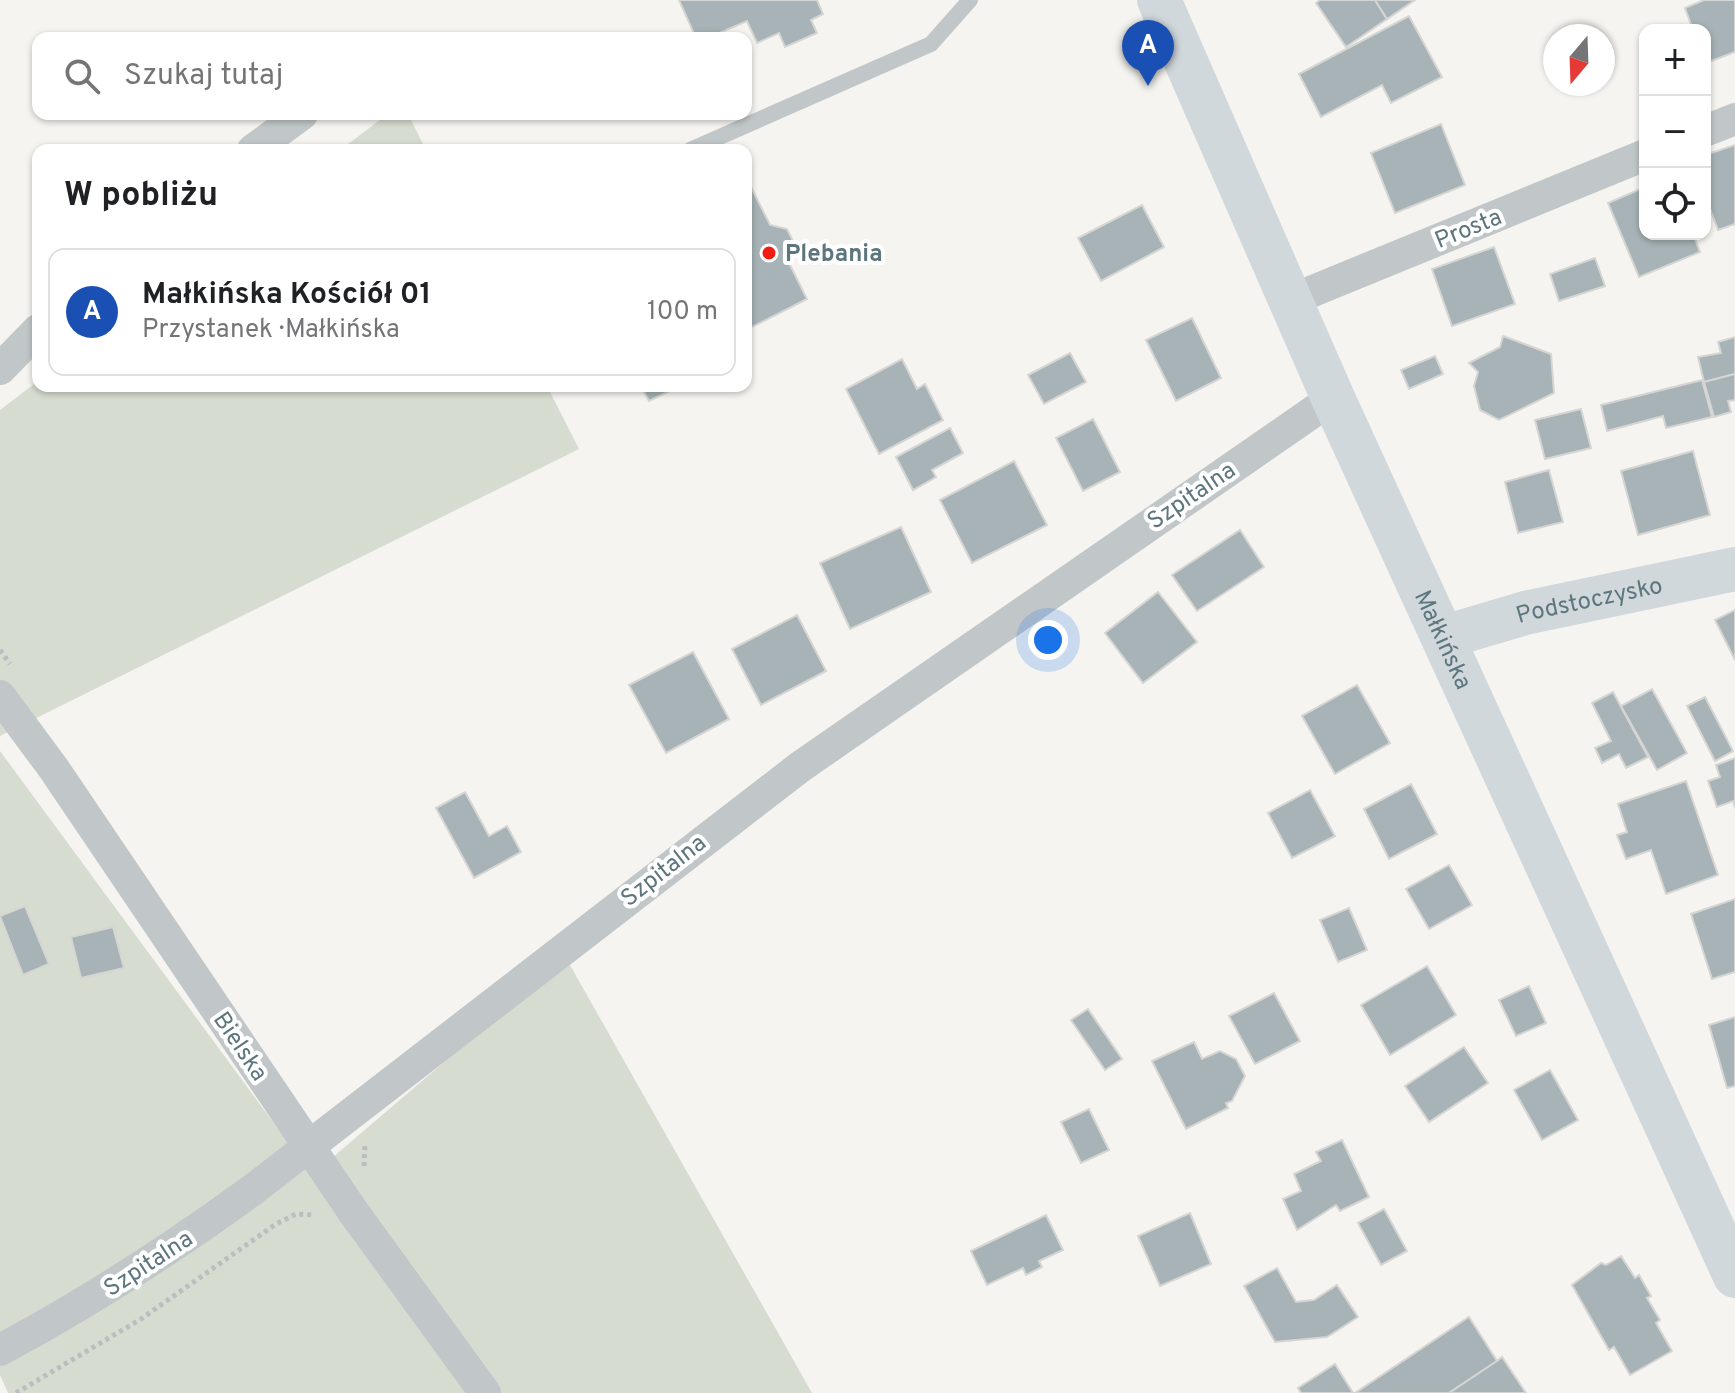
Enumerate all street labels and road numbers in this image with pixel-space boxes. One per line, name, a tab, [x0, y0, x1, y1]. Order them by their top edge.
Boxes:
street label: Prosta	[1431, 203, 1507, 257]
street label: Szpitalna	[1142, 456, 1242, 537]
street label: Podstoczysko	[1513, 572, 1665, 632]
street label: Małkińska	[1406, 586, 1477, 695]
street label: Szpitalna	[616, 829, 713, 914]
street label: Bielska	[205, 1007, 273, 1087]
street label: Szpitalna	[99, 1225, 199, 1305]

